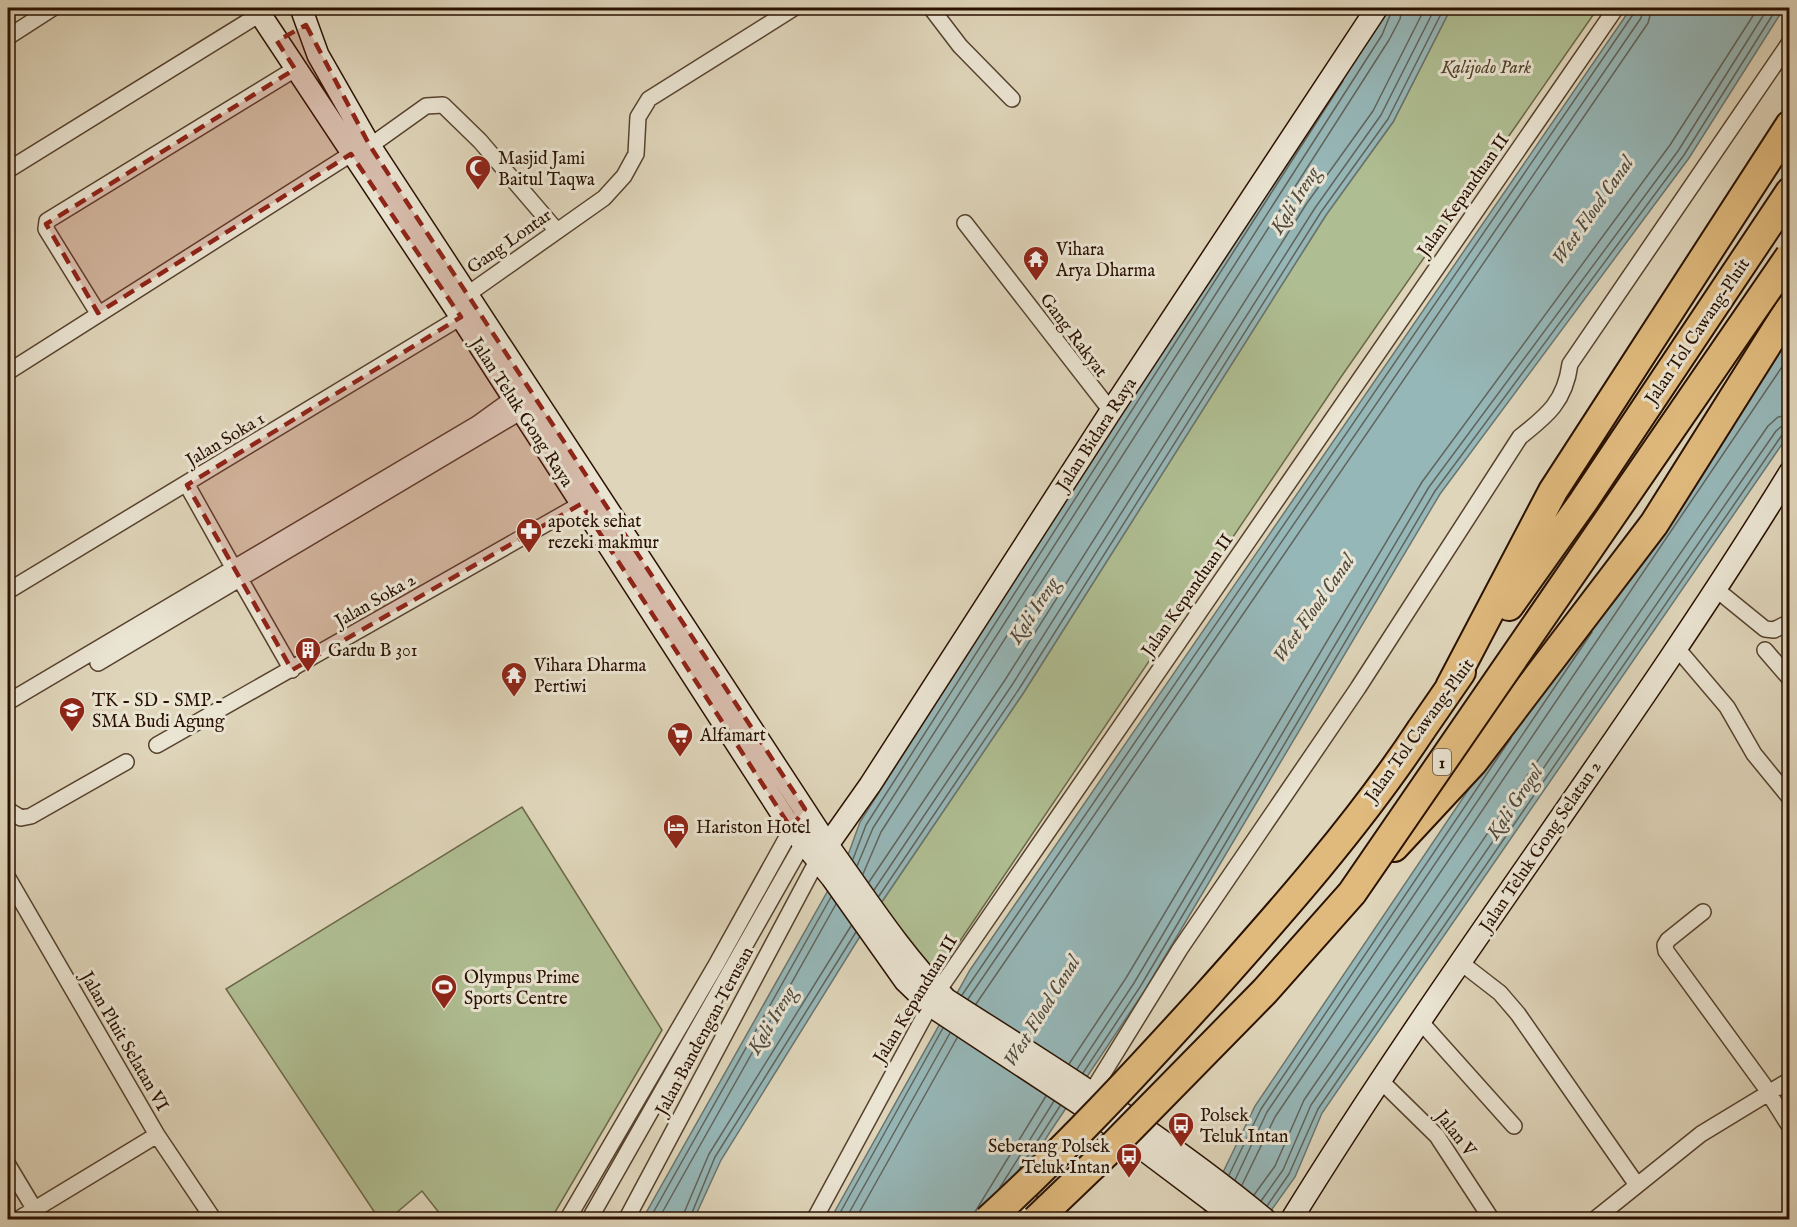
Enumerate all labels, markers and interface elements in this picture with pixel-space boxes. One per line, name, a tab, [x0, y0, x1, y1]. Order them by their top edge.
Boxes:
park label: Kalijodo Park	[1440, 57, 1531, 80]
street label: Jalan Kepanduan II	[1412, 130, 1515, 263]
place label: Masjid Jami Baitul Taqwa	[498, 148, 595, 192]
water label: West Flood Canal	[1547, 150, 1641, 270]
mosque icon: Masjid Jami Baitul Taqwa	[463, 153, 493, 191]
water label: Kali Ireng	[1264, 161, 1327, 240]
street label: Gang Lontar	[463, 204, 557, 280]
place label: Vihara Arya Dharma	[1055, 239, 1156, 283]
temple icon: Vihara Arya Dharma	[1021, 244, 1051, 282]
street label: Jalan Tol Cawang–Pluit	[1640, 254, 1756, 411]
street label: Gang Rakyat	[1034, 289, 1112, 382]
street label: Jalan Teluk Gong Raya	[463, 332, 578, 492]
street label: Jalan Bidara Raya	[1051, 373, 1143, 498]
street label: Jalan Soka 1	[181, 408, 269, 474]
place label: apotek sehat rezeki makmur	[548, 511, 659, 555]
pharmacy icon: apotek sehat rezeki makmur	[514, 516, 544, 554]
street label: Jalan Kepanduan II	[1136, 530, 1239, 663]
water label: West Flood Canal	[1268, 548, 1362, 668]
street label: Jalan Soka 2	[329, 569, 420, 635]
water label: Kali Ireng	[1003, 572, 1067, 650]
building icon: Gardu B 301	[293, 635, 323, 673]
place label: Gardu B 301	[328, 640, 418, 663]
place label: Vihara Dharma Pertiwi	[533, 655, 647, 699]
street label: Jalan Tol Cawang–Pluit	[1359, 655, 1480, 809]
temple icon: Vihara Dharma Pertiwi	[499, 660, 529, 698]
place label: TK - SD - SMP - SMA Budi Agung	[92, 690, 225, 734]
school or university icon: TK - SD - SMP - SMA Budi Agung	[57, 695, 87, 733]
supermarket icon: Alfamart	[665, 720, 695, 758]
place label: Alfamart	[699, 725, 766, 748]
road number: 1	[1433, 749, 1451, 775]
street label: Jalan Teluk Gong Selatan 2	[1474, 757, 1607, 939]
water label: Kali Grogol	[1481, 759, 1551, 846]
hotel icon: Hariston Hotel	[661, 812, 691, 850]
place label: Hariston Hotel	[696, 817, 811, 840]
street label: Jalan Kepanduan II	[868, 931, 964, 1070]
street label: Jalan Bandengan Terusan	[650, 943, 760, 1122]
water label: West Flood Canal	[998, 950, 1088, 1072]
street label: Jalan Pluit Selatan VI	[73, 966, 173, 1116]
place label: Olympus Prime Sports Centre	[464, 967, 580, 1011]
sports icon: Olympus Prime Sports Centre	[429, 972, 459, 1010]
water label: Kali Ireng	[742, 981, 804, 1061]
place label: Polsek Teluk Intan	[1200, 1105, 1289, 1149]
street label: Jalan V	[1428, 1105, 1481, 1163]
bus stop icon: Polsek Teluk Intan	[1166, 1110, 1196, 1148]
place label: Seberang Polsek Teluk Intan	[988, 1136, 1110, 1180]
bus stop icon: Seberang Polsek Teluk Intan	[1114, 1141, 1144, 1179]

